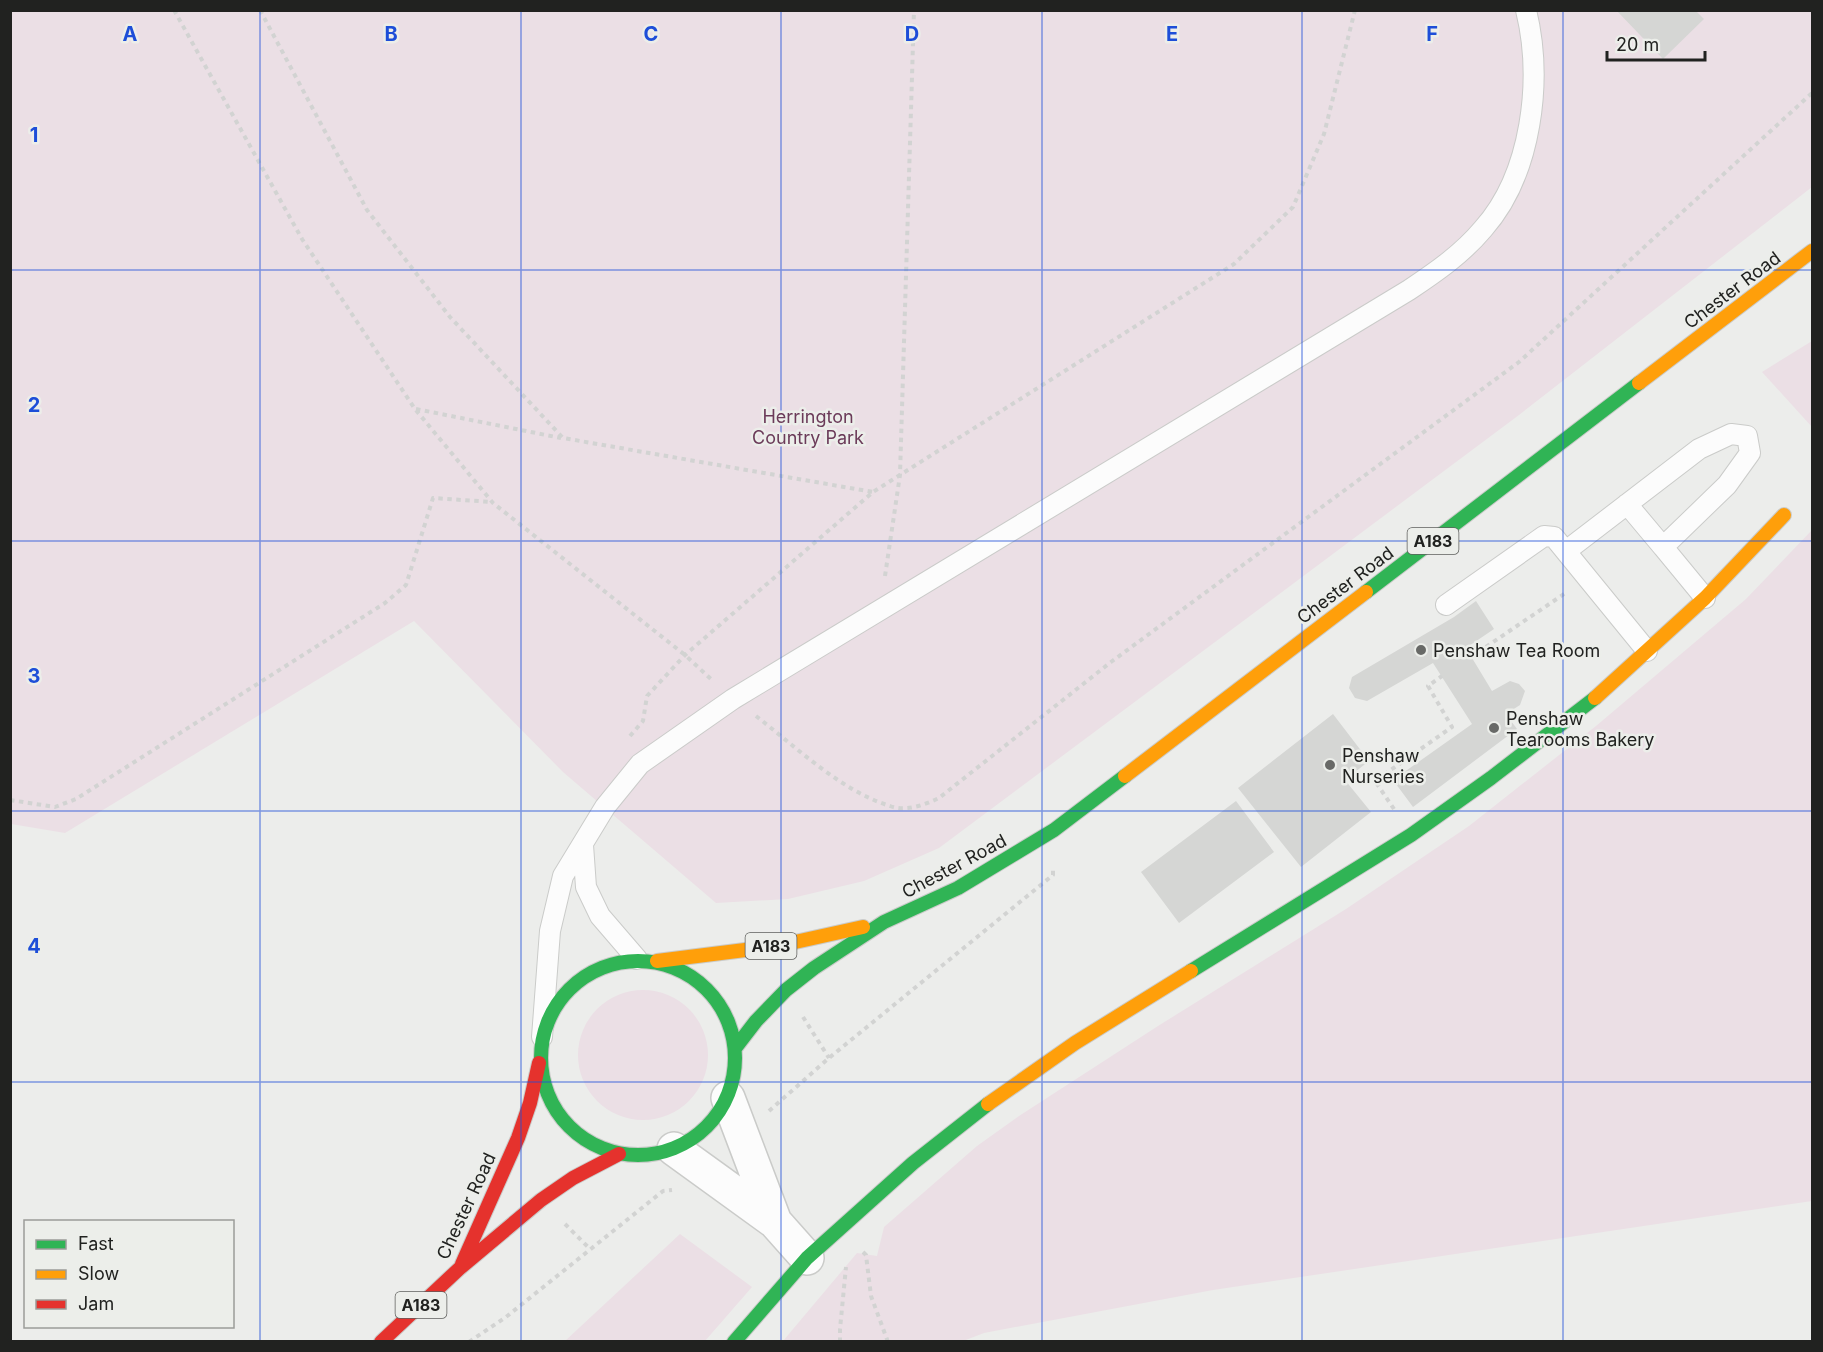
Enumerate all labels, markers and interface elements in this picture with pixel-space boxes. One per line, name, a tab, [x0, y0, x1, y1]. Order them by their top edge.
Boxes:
text: A	[123, 22, 138, 46]
text: B	[384, 22, 398, 46]
text: C	[644, 22, 658, 46]
text: D	[905, 22, 919, 46]
text: E	[1166, 22, 1178, 46]
text: F	[1426, 22, 1438, 46]
scale bar	[1607, 24, 1704, 62]
text: 20 m	[1616, 34, 1659, 55]
text: 1	[30, 123, 38, 147]
street label: Chester Road	[1680, 247, 1784, 333]
text: 2	[28, 393, 40, 417]
park label: Herrington Country Park	[752, 406, 864, 448]
road number: A183	[1408, 528, 1458, 554]
street label: Chester Road	[1293, 542, 1397, 628]
place label: Penshaw Tea Room	[1433, 640, 1600, 661]
marker: Penshaw Tea Room	[1414, 643, 1428, 657]
text: 3	[28, 664, 40, 688]
place label: Penshaw Tearooms Bakery	[1506, 708, 1654, 750]
marker: Penshaw Tearooms Bakery	[1487, 721, 1501, 735]
place label: Penshaw Nurseries	[1342, 745, 1424, 787]
marker: Penshaw Nurseries	[1323, 758, 1337, 772]
street label: Chester Road	[898, 830, 1010, 902]
road number: A183	[746, 933, 796, 959]
text: 4	[27, 934, 41, 958]
street label: Chester Road	[432, 1149, 500, 1263]
legend	[24, 1220, 234, 1328]
text: Fast	[78, 1233, 114, 1254]
text: Slow	[78, 1263, 119, 1284]
road number: A183	[396, 1292, 446, 1318]
text: Jam	[78, 1293, 114, 1314]

